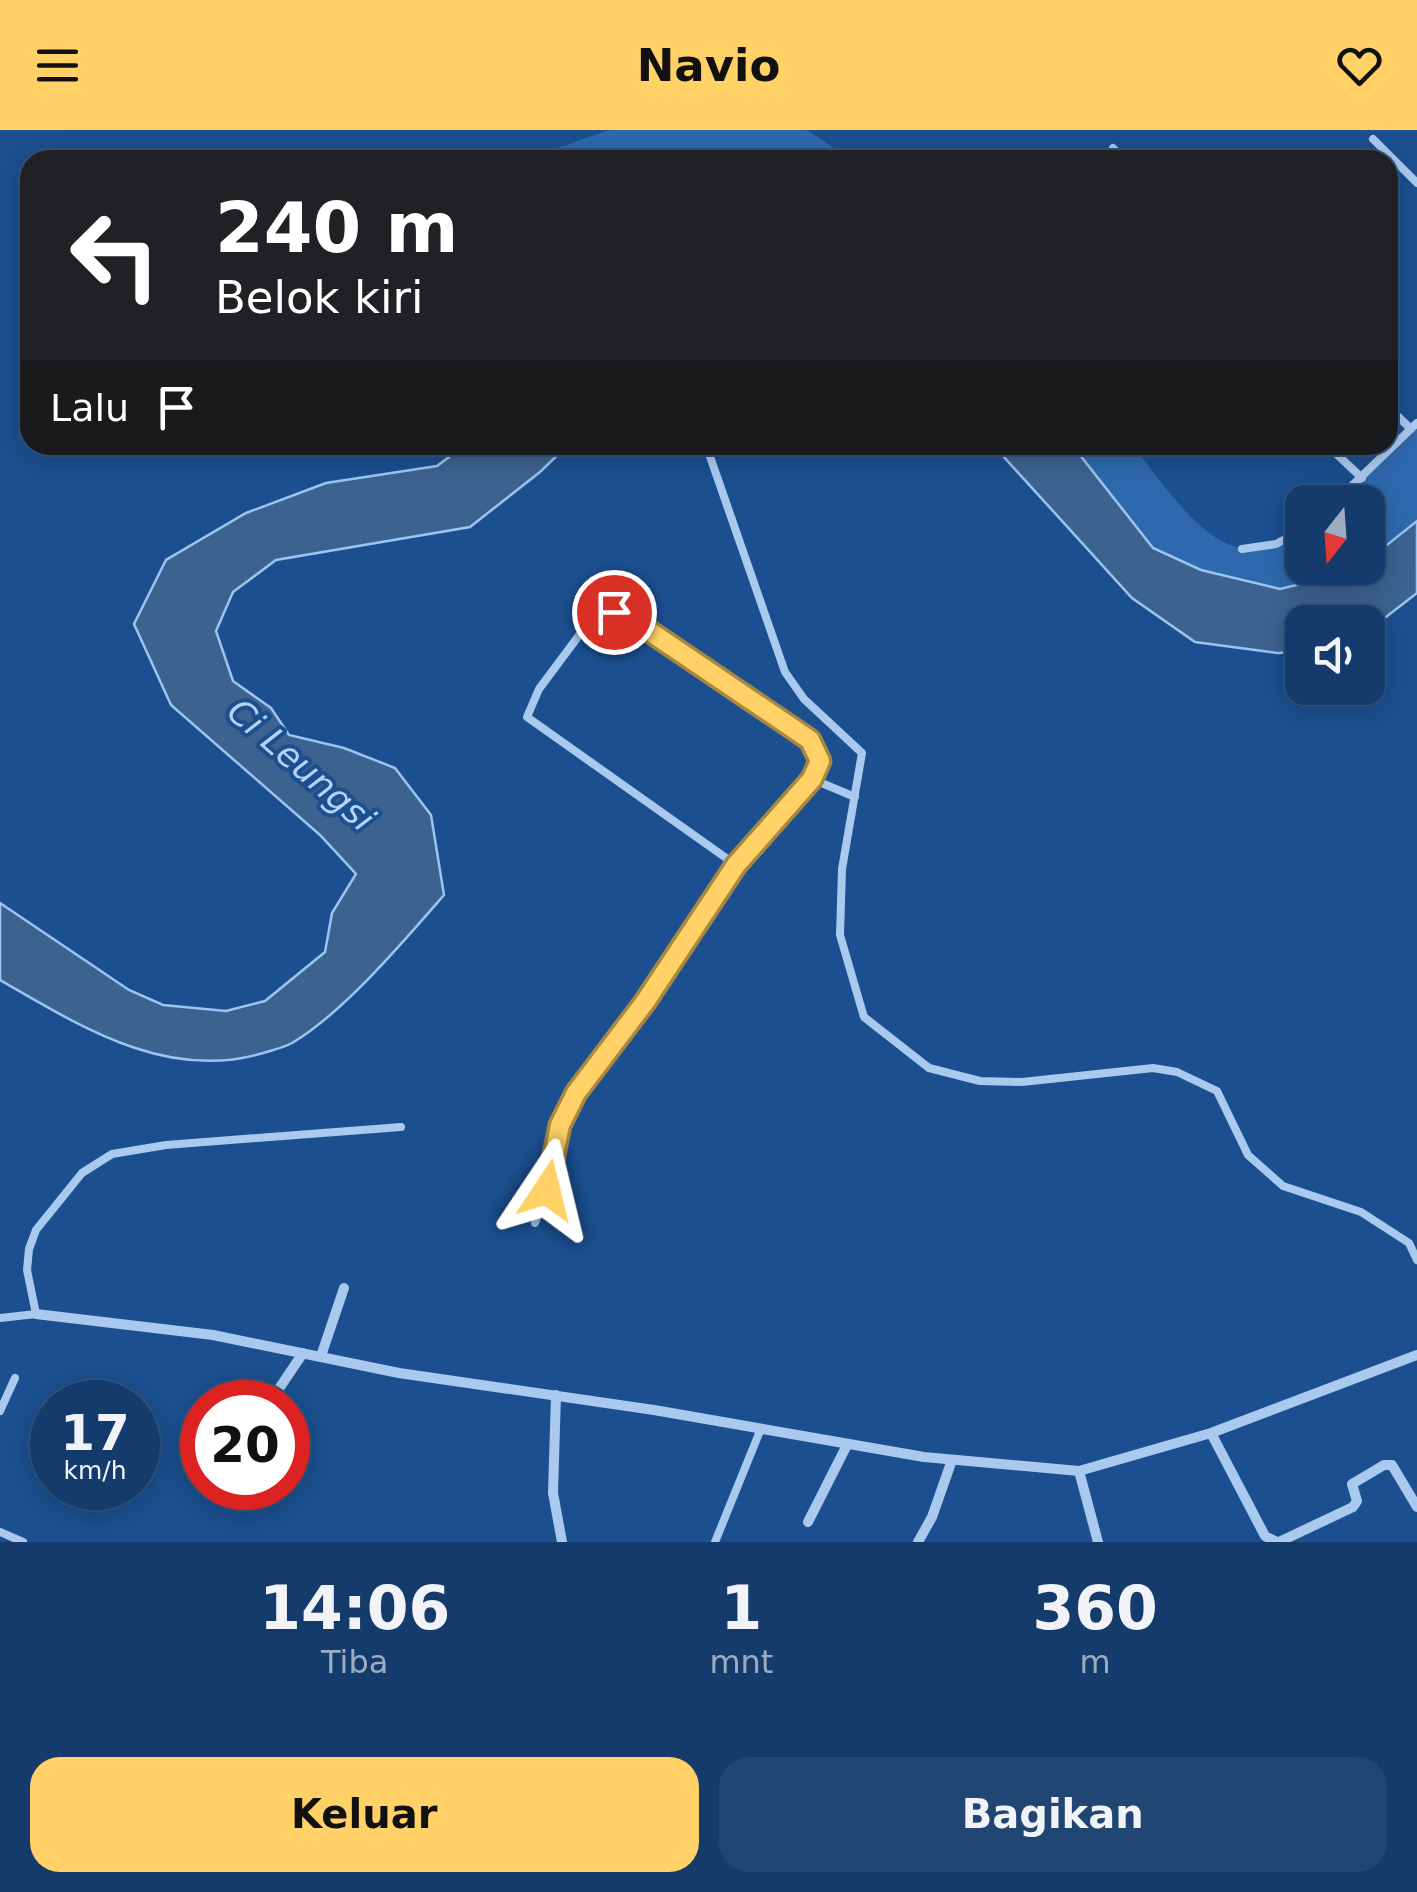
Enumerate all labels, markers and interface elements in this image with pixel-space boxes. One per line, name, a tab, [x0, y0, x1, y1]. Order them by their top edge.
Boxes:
icon: menu	[30, 38, 85, 93]
icon: heart	[1332, 38, 1387, 93]
text: Navio	[637, 39, 780, 92]
text: 240 m	[215, 187, 458, 269]
icon: left	[50, 190, 180, 320]
text: Belok kiri	[215, 271, 424, 324]
icon: arrive	[149, 380, 204, 435]
text: Lalu	[50, 386, 129, 430]
north arrow	[1285, 485, 1385, 585]
map controls	[1285, 485, 1385, 705]
pin	[572, 570, 657, 655]
icon: arrive	[587, 585, 642, 640]
button: sound	[1285, 605, 1385, 705]
water label: Ci Leungsi	[220, 691, 383, 840]
position arrow	[495, 1138, 599, 1242]
speed limit sign: 20	[180, 1380, 310, 1510]
text: 17	[60, 1404, 130, 1462]
text: km/h	[63, 1456, 127, 1485]
text: 14:06	[259, 1573, 450, 1643]
text: 1	[721, 1573, 762, 1643]
text: 360	[1033, 1573, 1158, 1643]
text: Tiba	[321, 1643, 388, 1681]
text: mnt	[709, 1643, 773, 1681]
text: m	[1080, 1643, 1111, 1681]
button: Keluar	[30, 1757, 699, 1872]
button: Bagikan	[719, 1757, 1387, 1872]

